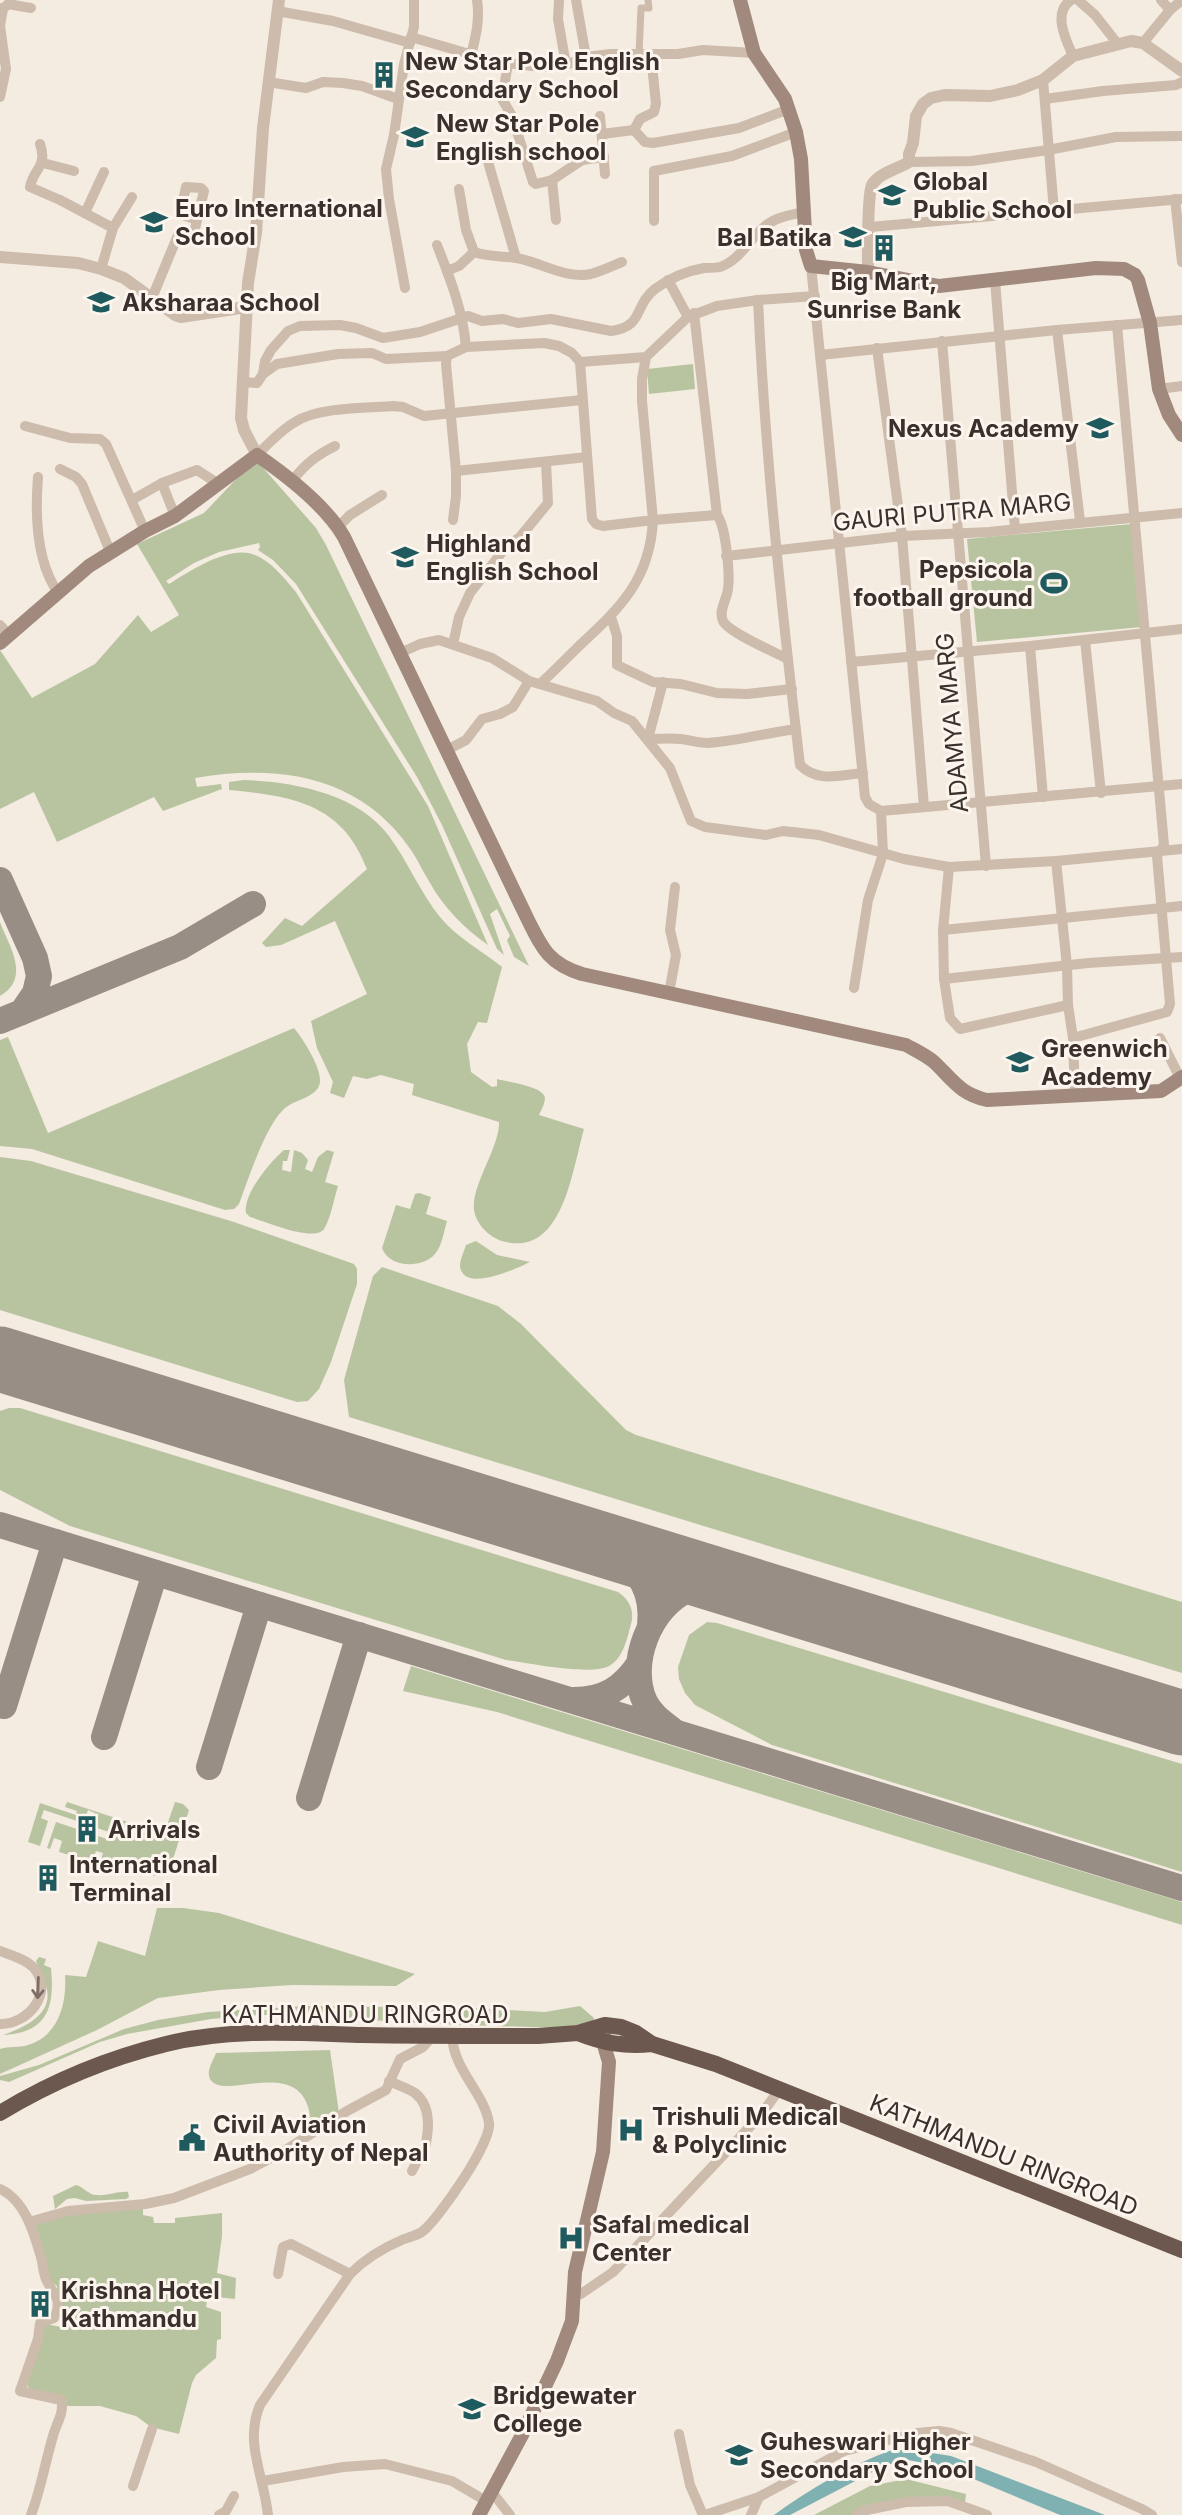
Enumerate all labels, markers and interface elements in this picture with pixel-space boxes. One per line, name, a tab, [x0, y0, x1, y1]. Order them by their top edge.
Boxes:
place label: New Star Pole English Secondary School	[405, 47, 660, 104]
building icon: New Star Pole English Secondary School	[369, 60, 399, 90]
place label: New Star Pole English school	[436, 109, 606, 166]
school or university icon: New Star Pole English school	[400, 122, 430, 152]
place label: Global Public School	[913, 167, 1072, 224]
school or university icon: Global Public School	[877, 180, 907, 210]
place label: Euro International School	[175, 194, 383, 251]
school or university icon: Euro International School	[139, 207, 169, 237]
school or university icon: Bal Batika	[838, 222, 868, 252]
place label: Bal Batika	[717, 223, 832, 252]
building icon: Big Mart, Sunrise Bank	[869, 233, 899, 263]
place label: Big Mart, Sunrise Bank	[807, 267, 961, 324]
school or university icon: Aksharaa School	[86, 287, 116, 317]
place label: Aksharaa School	[122, 288, 320, 317]
school or university icon: Nexus Academy	[1085, 413, 1115, 443]
place label: Nexus Academy	[888, 414, 1080, 443]
street label: GAURI PUTRA MARG	[832, 487, 1072, 537]
place label: Highland English School	[426, 529, 598, 586]
school or university icon: Highland English School	[390, 542, 420, 572]
place label: Pepsicola football ground	[854, 555, 1033, 612]
sports icon: Pepsicola football ground	[1039, 568, 1069, 598]
street label: ADAMYA MARG	[930, 632, 974, 814]
place label: Greenwich Academy	[1041, 1034, 1168, 1091]
school or university icon: Greenwich Academy	[1005, 1047, 1035, 1077]
building icon: Arrivals	[72, 1814, 102, 1844]
place label: Arrivals	[108, 1815, 200, 1844]
place label: International Terminal	[69, 1850, 218, 1907]
building icon: International Terminal	[33, 1863, 63, 1893]
one-way arrow	[32, 1976, 45, 1999]
street label: KATHMANDU RINGROAD	[222, 2000, 508, 2029]
street label: KATHMANDU RINGROAD	[866, 2088, 1142, 2222]
place label: Trishuli Medical & Polyclinic	[652, 2102, 838, 2159]
place label: Civil Aviation Authority of Nepal	[213, 2110, 429, 2167]
hospital icon: Trishuli Medical & Polyclinic	[616, 2115, 646, 2145]
public building icon: Civil Aviation Authority of Nepal	[177, 2123, 207, 2153]
place label: Safal medical Center	[592, 2210, 749, 2267]
hospital icon: Safal medical Center	[556, 2223, 586, 2253]
place label: Krishna Hotel Kathmandu	[61, 2276, 220, 2333]
building icon: Krishna Hotel Kathmandu	[25, 2289, 55, 2319]
place label: Bridgewater College	[493, 2381, 637, 2438]
school or university icon: Bridgewater College	[457, 2394, 487, 2424]
place label: Guheswari Higher Secondary School	[760, 2427, 974, 2484]
school or university icon: Guheswari Higher Secondary School	[724, 2440, 754, 2470]

